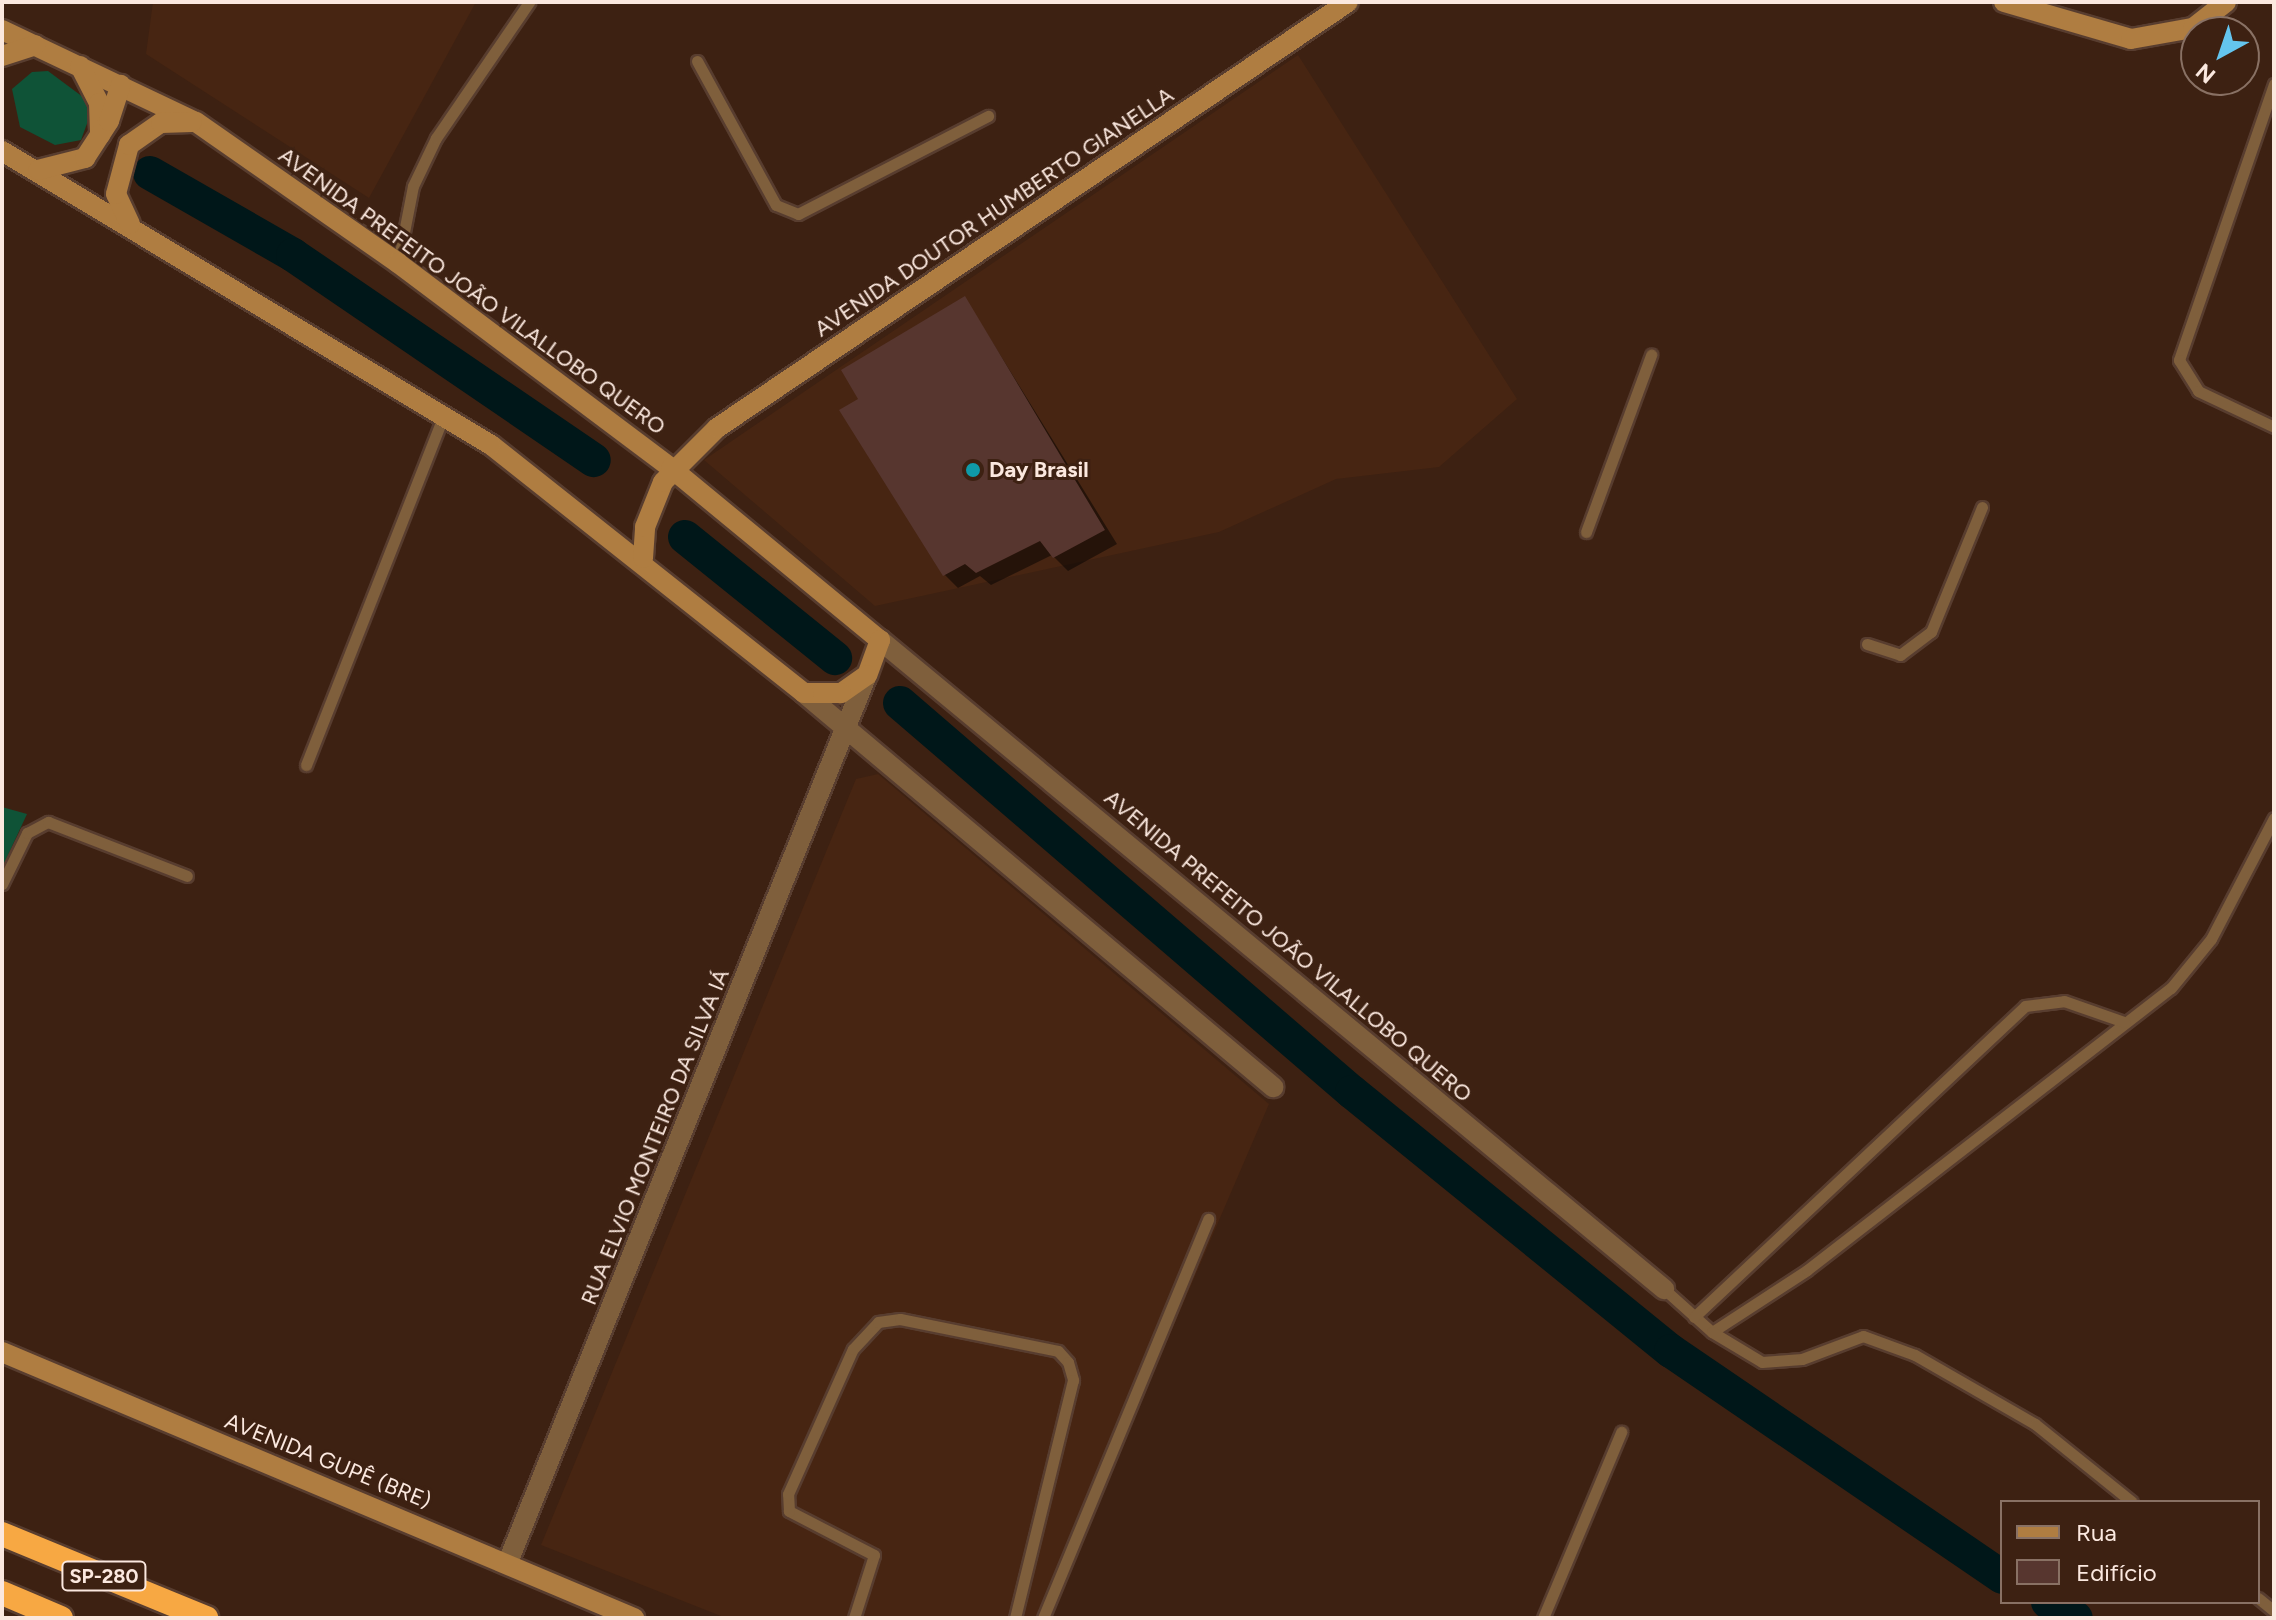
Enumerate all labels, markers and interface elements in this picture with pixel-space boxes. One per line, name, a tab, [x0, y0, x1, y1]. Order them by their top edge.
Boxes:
north arrow	[2180, 16, 2260, 96]
text: N	[2190, 57, 2221, 89]
street label: AVENIDA DOUTOR HUMBERTO GIANELLA	[810, 82, 1178, 342]
street label: AVENIDA PREFEITO JOÃO VILALLOBO QUERO	[274, 142, 670, 440]
place label: Day Brasil	[989, 457, 1089, 483]
marker: Day Brasil	[964, 461, 982, 479]
street label: AVENIDA PREFEITO JOÃO VILALLOBO QUERO	[1099, 784, 1477, 1108]
street label: RUA ELVIO MONTEIRO DA SILVA IÁ	[575, 965, 735, 1309]
street label: AVENIDA GUPÊ (BRE)	[221, 1408, 435, 1514]
legend	[2000, 1500, 2260, 1604]
text: Rua	[2076, 1518, 2117, 1547]
text: Edifício	[2076, 1558, 2157, 1587]
road number: SP-280	[60, 1560, 148, 1592]

